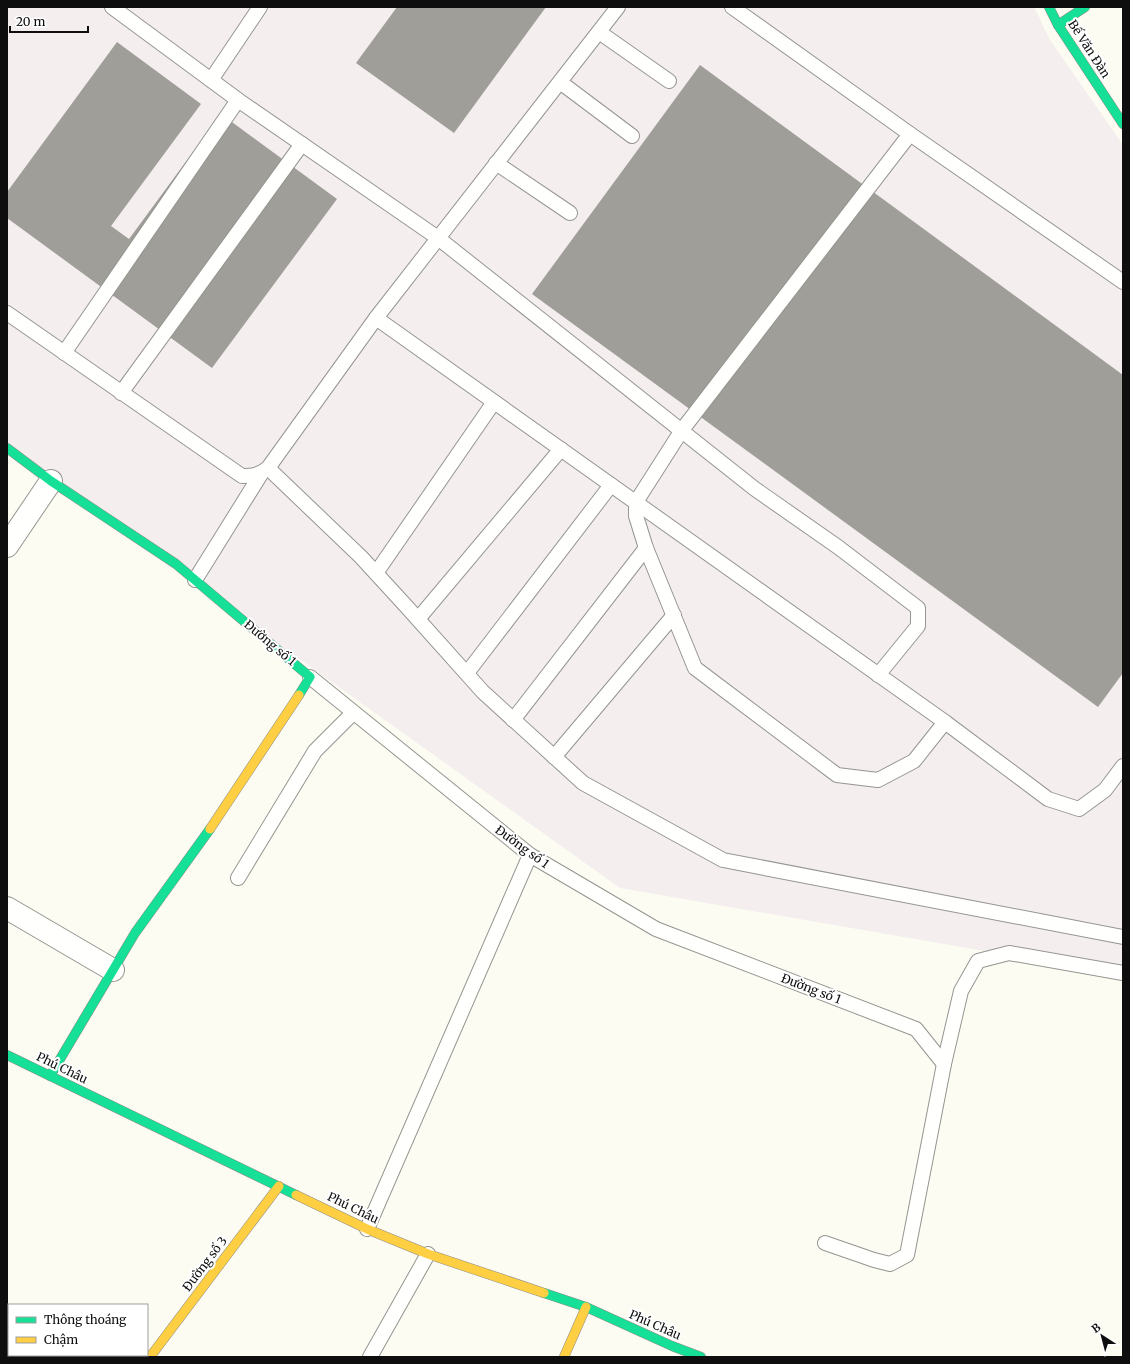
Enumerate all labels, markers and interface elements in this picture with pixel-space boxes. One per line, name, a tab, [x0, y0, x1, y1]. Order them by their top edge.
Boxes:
scale bar	[10, 8, 88, 34]
text: 20 m	[16, 14, 45, 29]
street label: Bế Văn Đàn	[1065, 17, 1114, 80]
street label: Đường số 1	[241, 617, 300, 669]
street label: Đường số 1	[492, 822, 553, 872]
street label: Đường số 1	[779, 970, 844, 1007]
street label: Phú Châu	[34, 1049, 91, 1087]
street label: Phú Châu	[325, 1189, 382, 1227]
street label: Đường số 3	[179, 1233, 230, 1294]
legend	[8, 1304, 148, 1356]
street label: Phú Châu	[627, 1306, 684, 1343]
text: Thông thoáng	[44, 1312, 127, 1327]
north arrow	[1082, 1316, 1122, 1356]
text: B	[1089, 1320, 1104, 1336]
text: Chậm	[44, 1332, 78, 1347]

